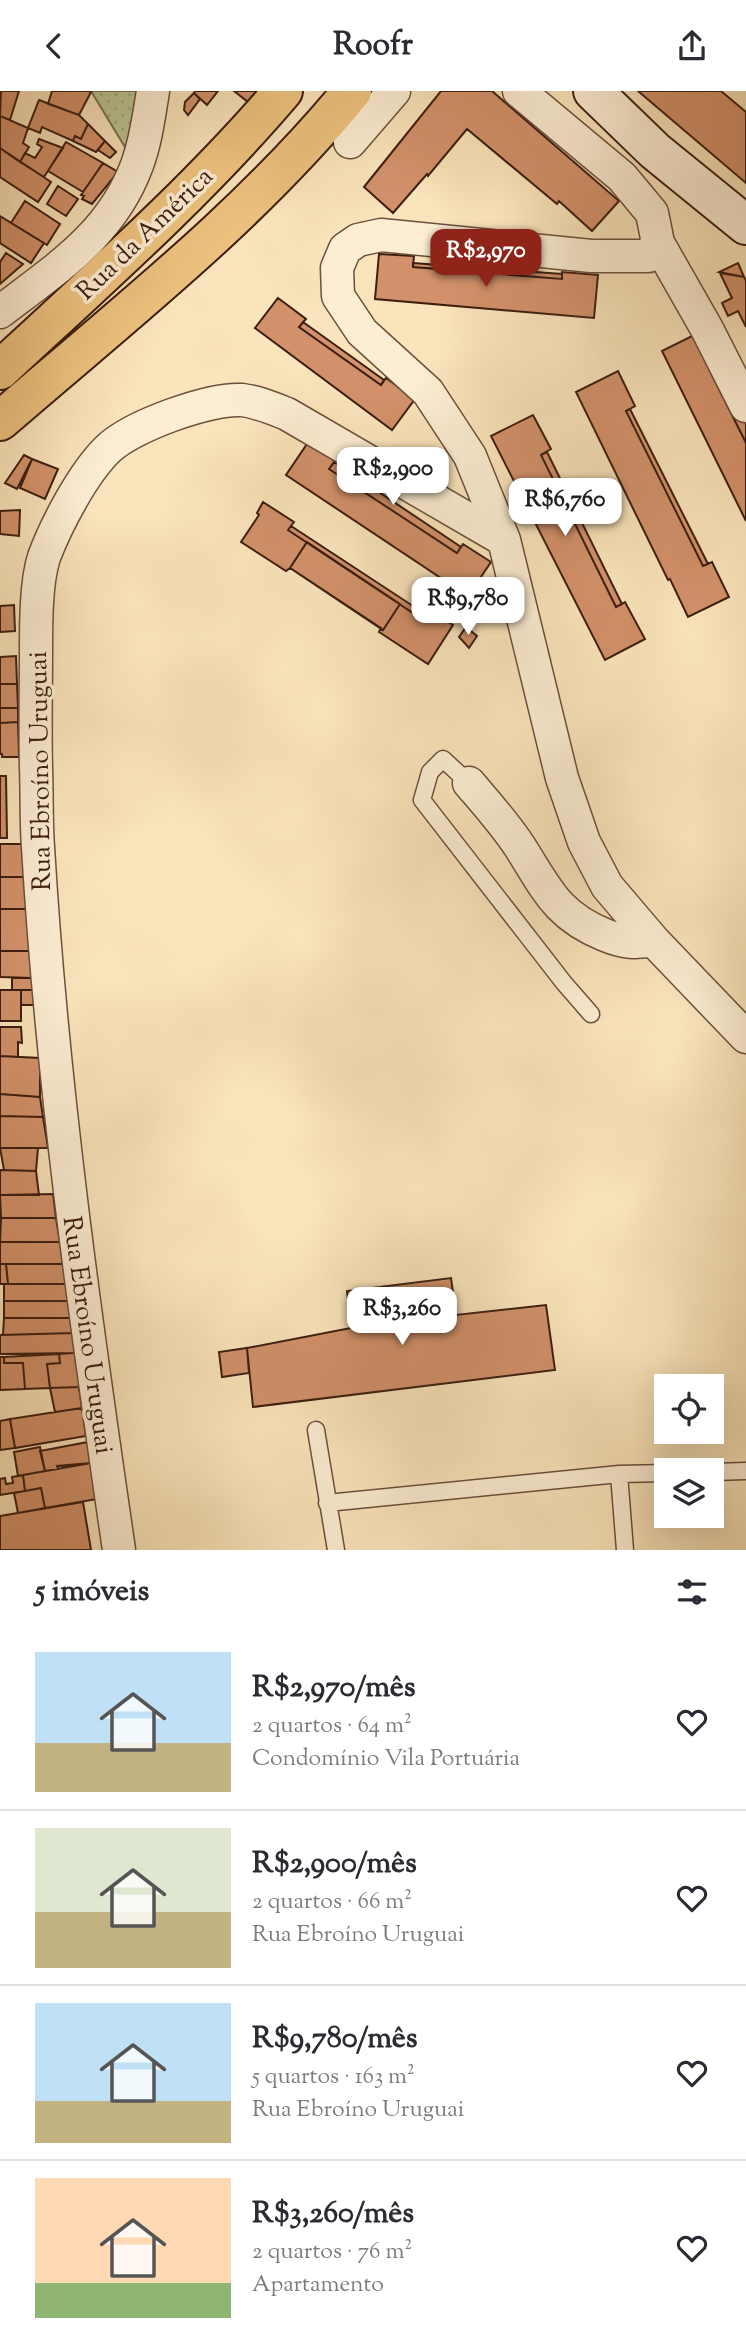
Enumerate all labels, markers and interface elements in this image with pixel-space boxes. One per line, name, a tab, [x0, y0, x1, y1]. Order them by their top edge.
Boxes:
text: Roofr	[333, 23, 413, 69]
icon: back	[35, 27, 73, 65]
icon: share	[673, 27, 711, 65]
street label: Rua da América	[69, 160, 223, 310]
pin: R$2,970	[421, 229, 551, 289]
text: R$2,970	[446, 235, 526, 268]
pin: R$2,900	[328, 447, 458, 507]
text: R$2,900	[353, 453, 433, 486]
pin: R$6,760	[500, 479, 630, 538]
text: R$6,760	[525, 484, 605, 517]
pin: R$9,780	[403, 577, 533, 637]
text: R$9,780	[428, 583, 508, 616]
street label: Rua Ebroíno Uruguai	[21, 651, 62, 891]
street label: Rua Ebroíno Uruguai	[52, 1214, 122, 1457]
pin: R$3,260	[337, 1287, 467, 1347]
text: R$3,260	[363, 1293, 441, 1326]
map controls	[654, 1374, 724, 1528]
button: locate	[654, 1374, 724, 1444]
button: layers	[654, 1458, 724, 1528]
text: 5 imóveis	[35, 1571, 149, 1614]
icon: filters	[673, 1573, 711, 1611]
text: R$2,970/mês	[252, 1667, 415, 1710]
icon: home	[91, 1680, 175, 1764]
icon: heart	[673, 1703, 711, 1741]
text: 2 quartos · 64 m²	[252, 1710, 412, 1743]
text: Condomínio Vila Portuária	[252, 1743, 520, 1776]
text: R$2,900/mês	[252, 1843, 417, 1886]
icon: home	[91, 1856, 175, 1940]
icon: heart	[673, 1879, 711, 1917]
text: 2 quartos · 66 m²	[252, 1886, 412, 1919]
text: Rua Ebroíno Uruguai	[252, 1919, 464, 1952]
text: R$9,780/mês	[252, 2018, 418, 2061]
icon: home	[91, 2031, 175, 2115]
icon: heart	[673, 2054, 711, 2092]
text: 5 quartos · 163 m²	[252, 2061, 415, 2094]
text: Rua Ebroíno Uruguai	[252, 2094, 464, 2127]
text: R$3,260/mês	[252, 2193, 414, 2236]
icon: home	[91, 2206, 175, 2290]
icon: heart	[673, 2229, 711, 2267]
text: 2 quartos · 76 m²	[252, 2236, 412, 2269]
text: Apartamento	[252, 2269, 384, 2302]

